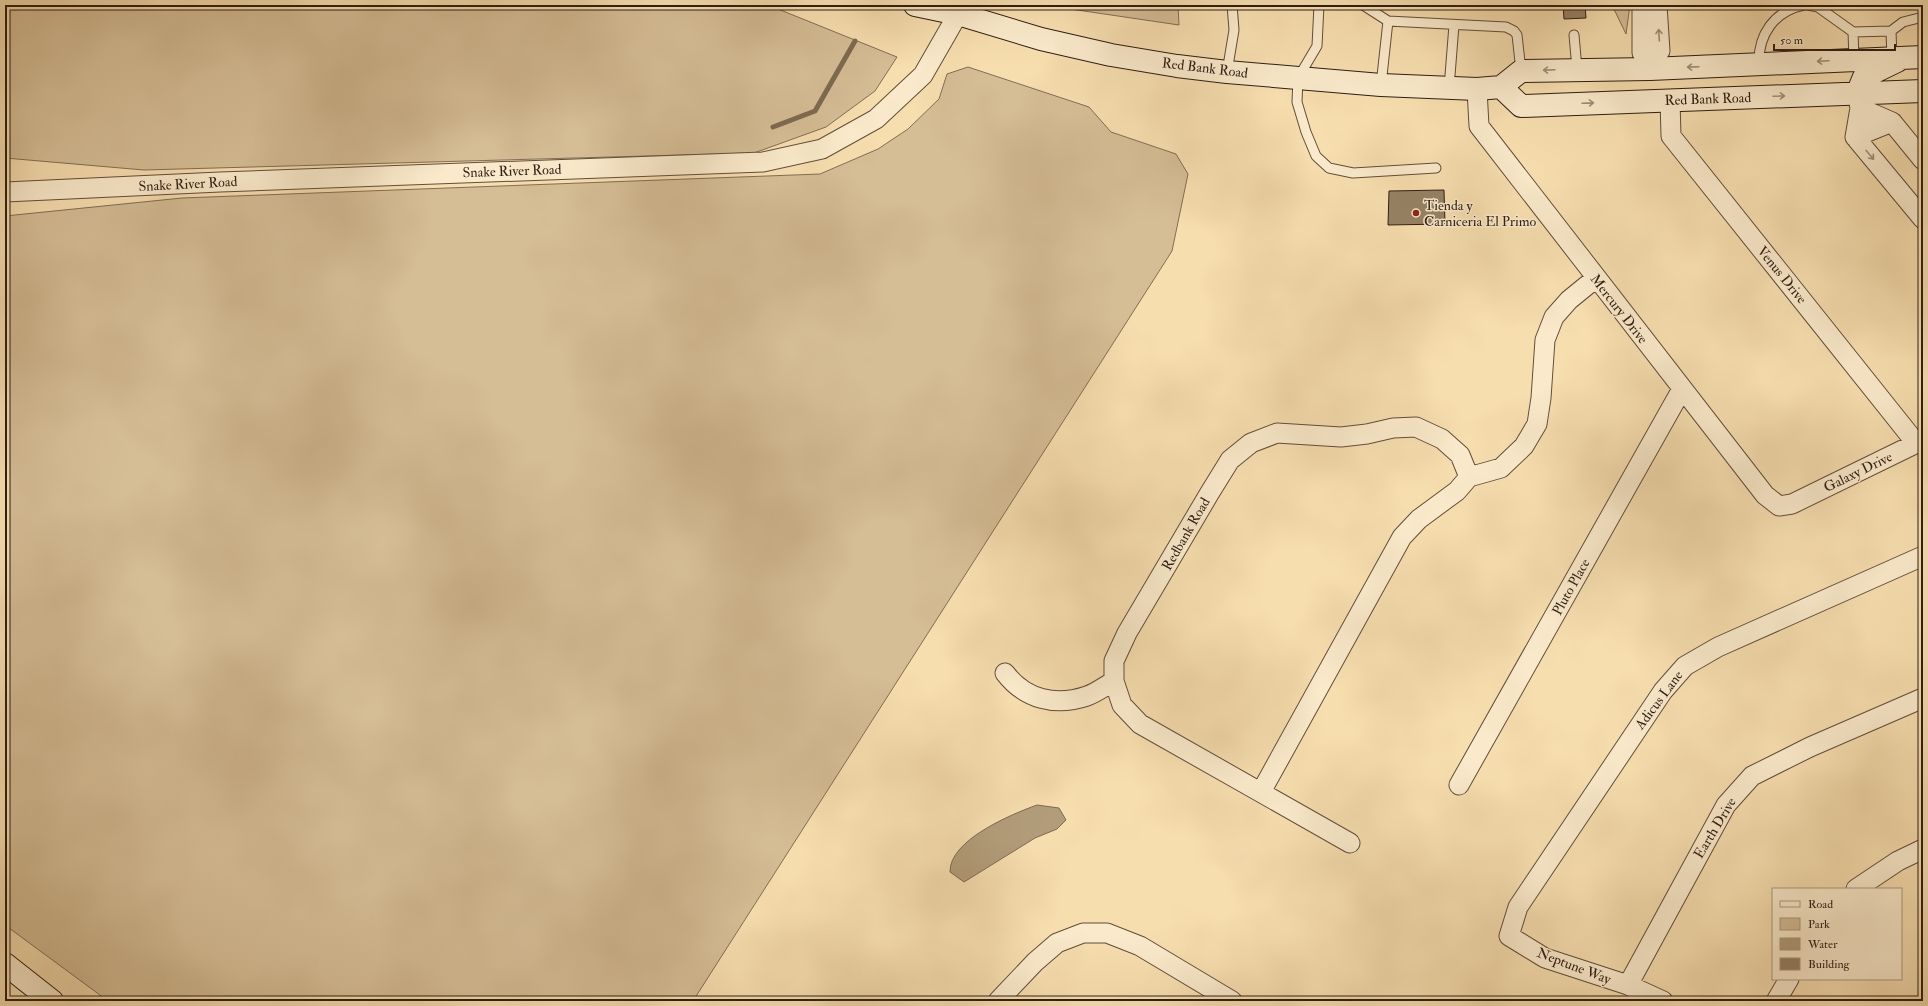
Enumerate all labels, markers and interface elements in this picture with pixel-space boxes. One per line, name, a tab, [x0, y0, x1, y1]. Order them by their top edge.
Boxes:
scale bar	[1774, 26, 1895, 52]
one-way arrow	[1655, 29, 1662, 42]
text: 50 m	[1780, 33, 1804, 48]
street label: Red Bank Road	[1161, 54, 1249, 82]
one-way arrow	[1817, 57, 1830, 65]
one-way arrow	[1687, 63, 1700, 71]
one-way arrow	[1543, 66, 1556, 74]
street label: Red Bank Road	[1664, 89, 1752, 109]
one-way arrow	[1772, 92, 1785, 100]
one-way arrow	[1581, 99, 1594, 107]
one-way arrow	[1866, 150, 1875, 161]
street label: Snake River Road	[462, 161, 562, 181]
street label: Snake River Road	[138, 173, 238, 195]
place label: Tienda y Carniceria El Primo	[1424, 197, 1537, 230]
marker: Tienda y Carniceria El Primo	[1411, 208, 1421, 218]
street label: Venus Drive	[1754, 243, 1810, 307]
street label: Mercury Drive	[1586, 271, 1652, 348]
street label: Galaxy Drive	[1821, 448, 1896, 497]
street label: Redbank Road	[1158, 494, 1214, 574]
street label: Pluto Place	[1549, 556, 1594, 618]
street label: Adicus Lane	[1631, 667, 1687, 733]
street label: Earth Drive	[1690, 794, 1740, 861]
legend	[1772, 888, 1902, 980]
text: Road	[1808, 897, 1833, 912]
text: Park	[1808, 917, 1830, 932]
text: Water	[1807, 937, 1838, 952]
street label: Neptune Way	[1534, 944, 1614, 989]
text: Building	[1808, 957, 1851, 972]

